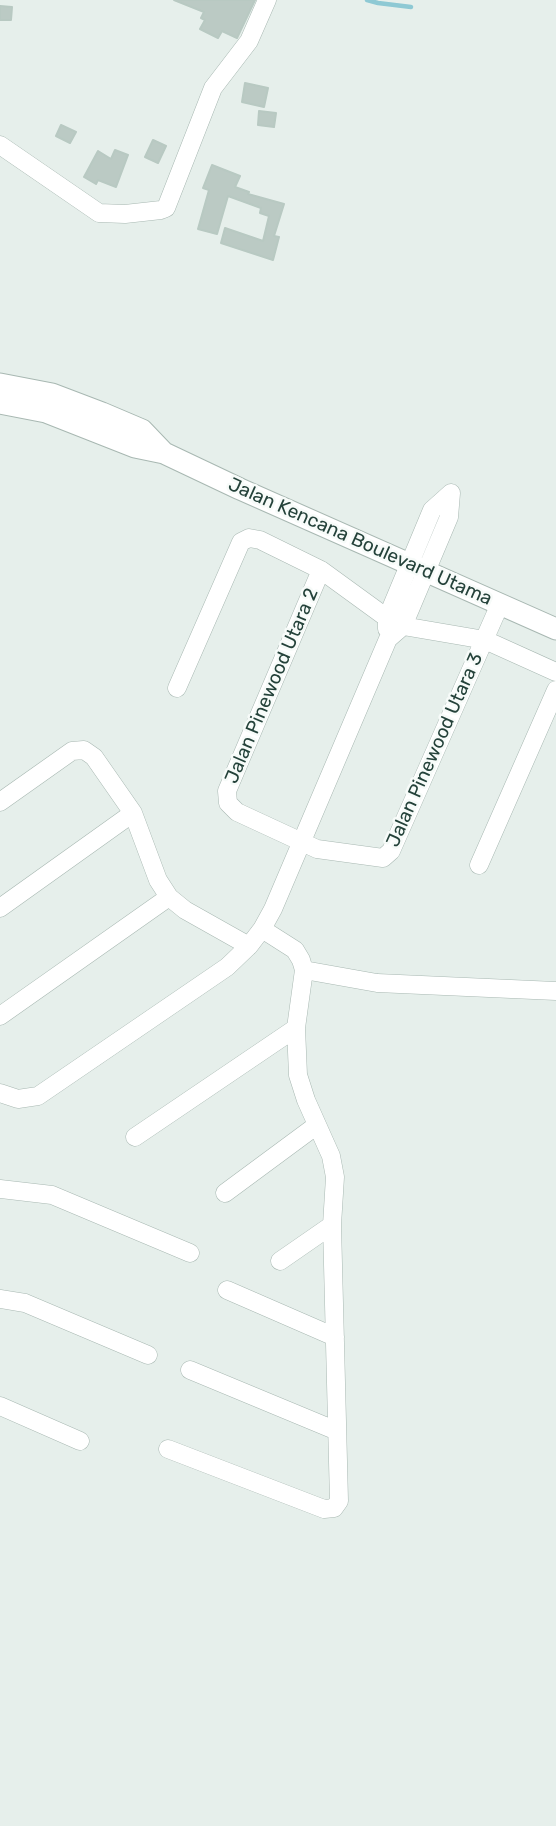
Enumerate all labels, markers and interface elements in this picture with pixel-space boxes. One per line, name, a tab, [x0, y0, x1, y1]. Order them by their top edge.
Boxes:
street label: Jalan Kencana Boulevard Utama	[224, 473, 496, 611]
street label: Jalan Pinewood Utara 2	[221, 585, 323, 787]
street label: Jalan Pinewood Utara 3	[382, 649, 488, 851]

